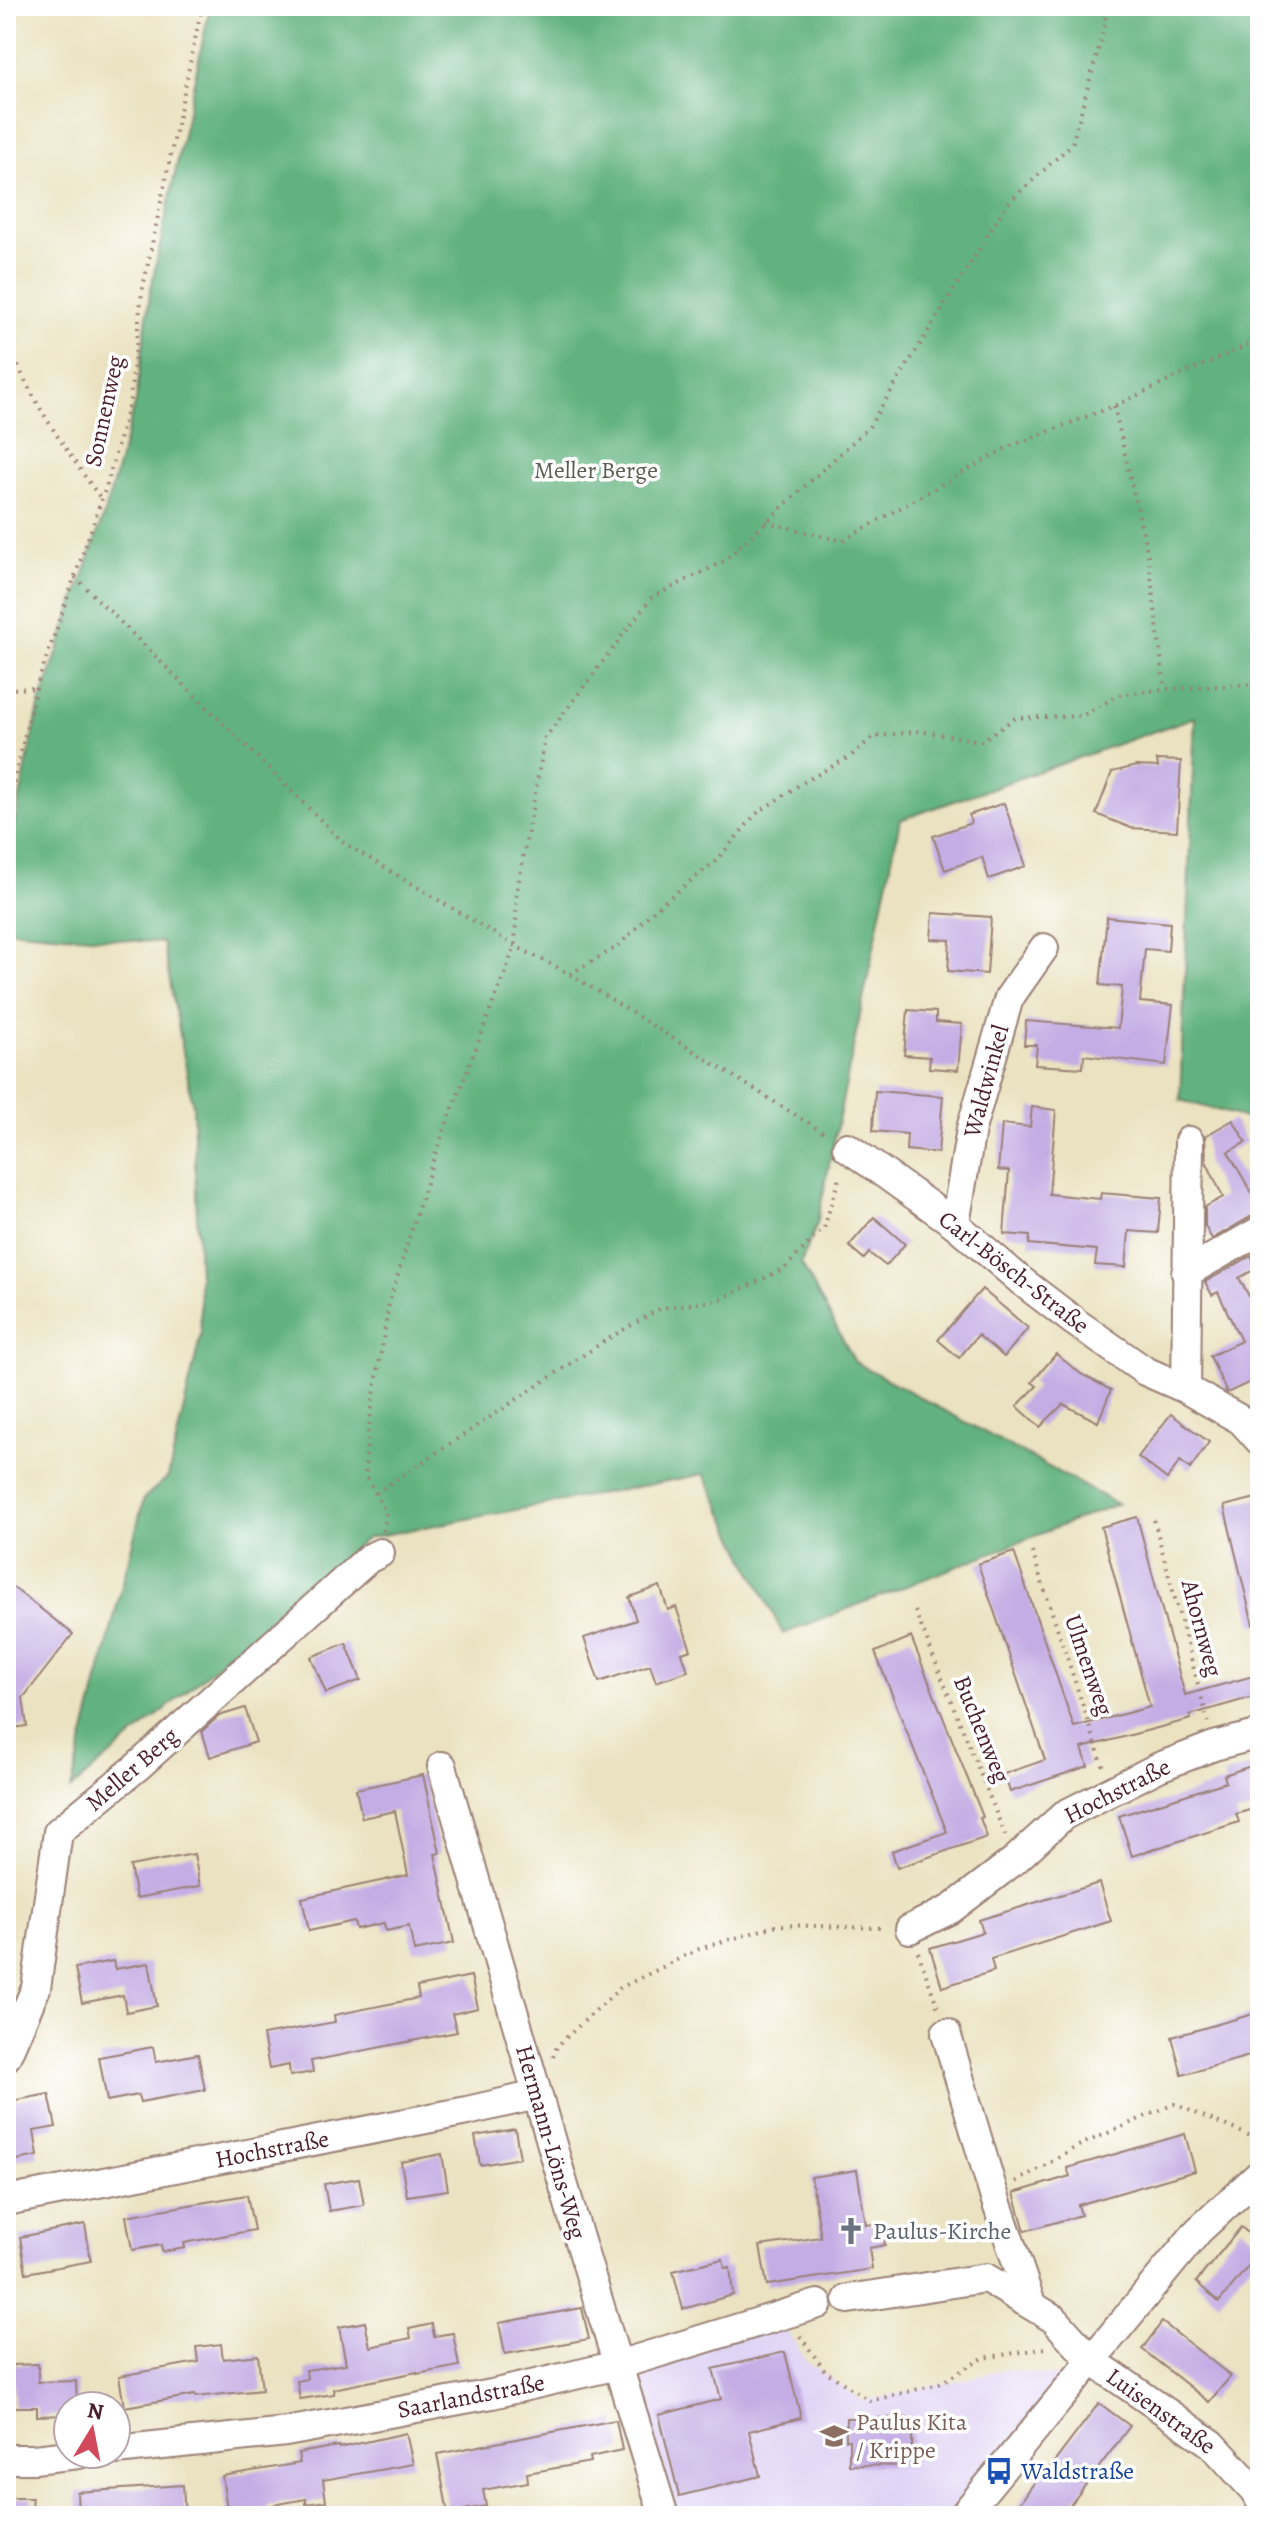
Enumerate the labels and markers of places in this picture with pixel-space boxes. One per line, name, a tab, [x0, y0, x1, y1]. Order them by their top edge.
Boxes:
place label: Paulus-Kirche	[873, 2215, 1011, 2247]
church icon: Paulus-Kirche	[836, 2216, 866, 2246]
place label: Paulus Kita / Krippe	[856, 2406, 968, 2466]
school or university icon: Paulus Kita / Krippe	[819, 2421, 849, 2451]
place label: Waldstraße	[1020, 2455, 1134, 2487]
bus stop icon: Waldstraße	[984, 2456, 1014, 2486]

